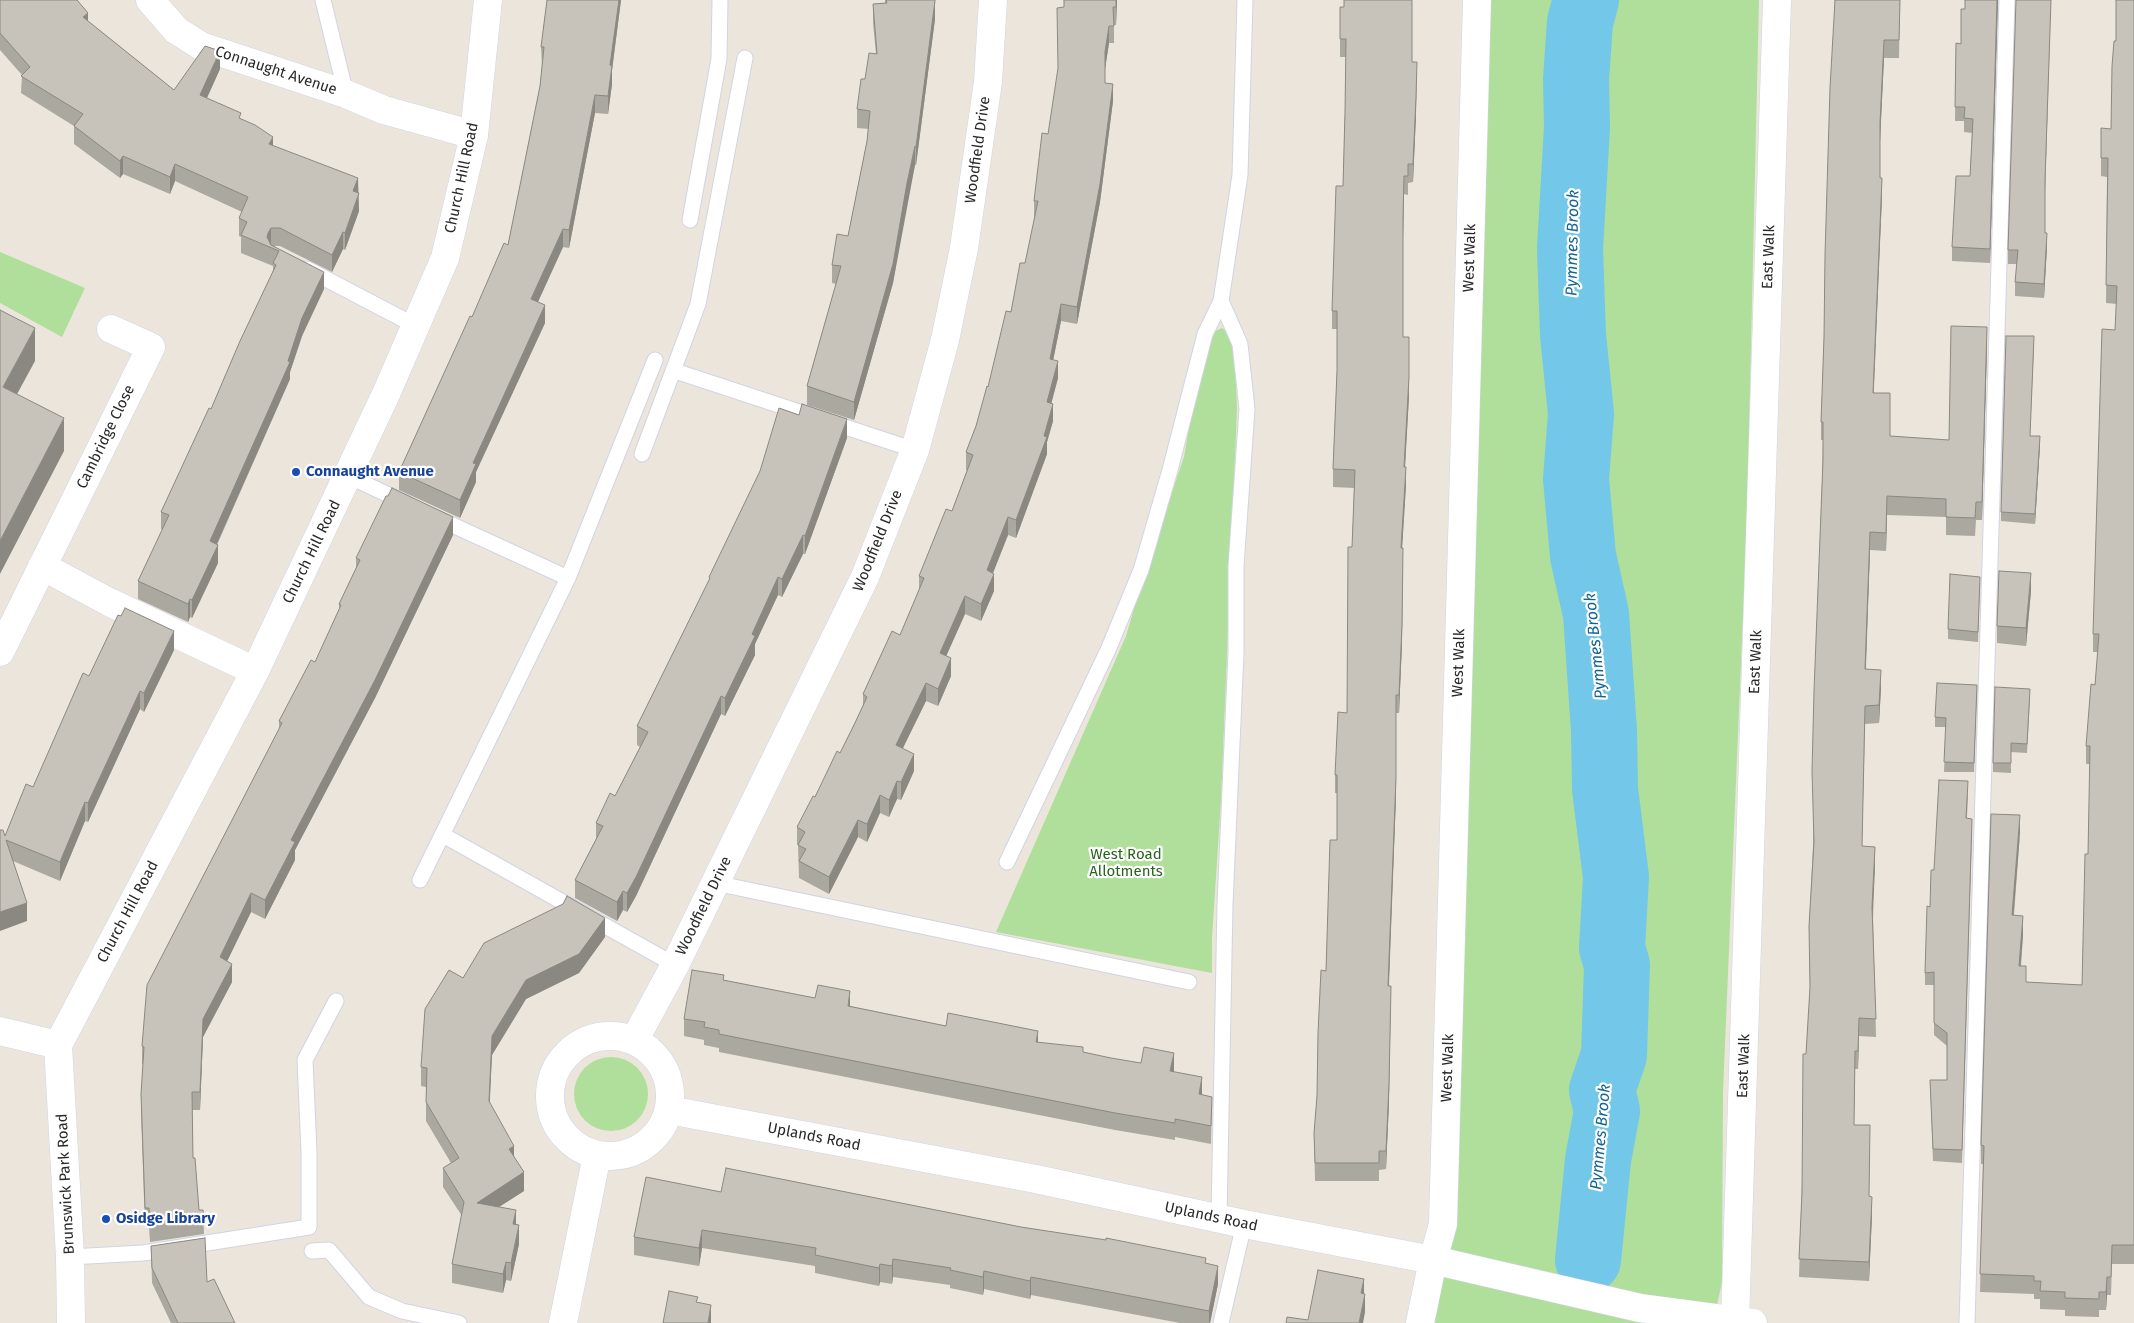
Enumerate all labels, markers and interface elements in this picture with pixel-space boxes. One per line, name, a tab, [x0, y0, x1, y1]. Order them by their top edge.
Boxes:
street label: Connaught Avenue	[213, 43, 339, 99]
street label: Woodfield Drive	[962, 95, 994, 205]
street label: Church Hill Road	[441, 121, 483, 235]
water label: Pymmes Brook	[1562, 190, 1584, 296]
street label: West Walk	[1460, 223, 1480, 293]
street label: East Walk	[1759, 225, 1779, 289]
street label: Cambridge Close	[73, 382, 139, 492]
place label: Connaught Avenue	[306, 463, 434, 481]
marker: Connaught Avenue	[290, 466, 302, 478]
street label: Woodfield Drive	[849, 488, 907, 594]
street label: Church Hill Road	[279, 497, 345, 607]
water label: Pymmes Brook	[1581, 592, 1611, 700]
street label: West Walk	[1449, 628, 1469, 698]
street label: East Walk	[1746, 630, 1766, 694]
park label: West Road Allotments	[1089, 846, 1163, 881]
street label: Woodfield Drive	[672, 854, 736, 958]
street label: Church Hill Road	[94, 858, 162, 966]
street label: West Walk	[1438, 1033, 1458, 1103]
street label: East Walk	[1734, 1034, 1754, 1098]
water label: Pymmes Brook	[1587, 1083, 1615, 1191]
street label: Brunswick Park Road	[53, 1113, 79, 1255]
street label: Uplands Road	[766, 1119, 862, 1155]
street label: Uplands Road	[1163, 1198, 1259, 1236]
place label: Osidge Library	[116, 1210, 215, 1228]
marker: Osidge Library	[100, 1213, 112, 1225]

